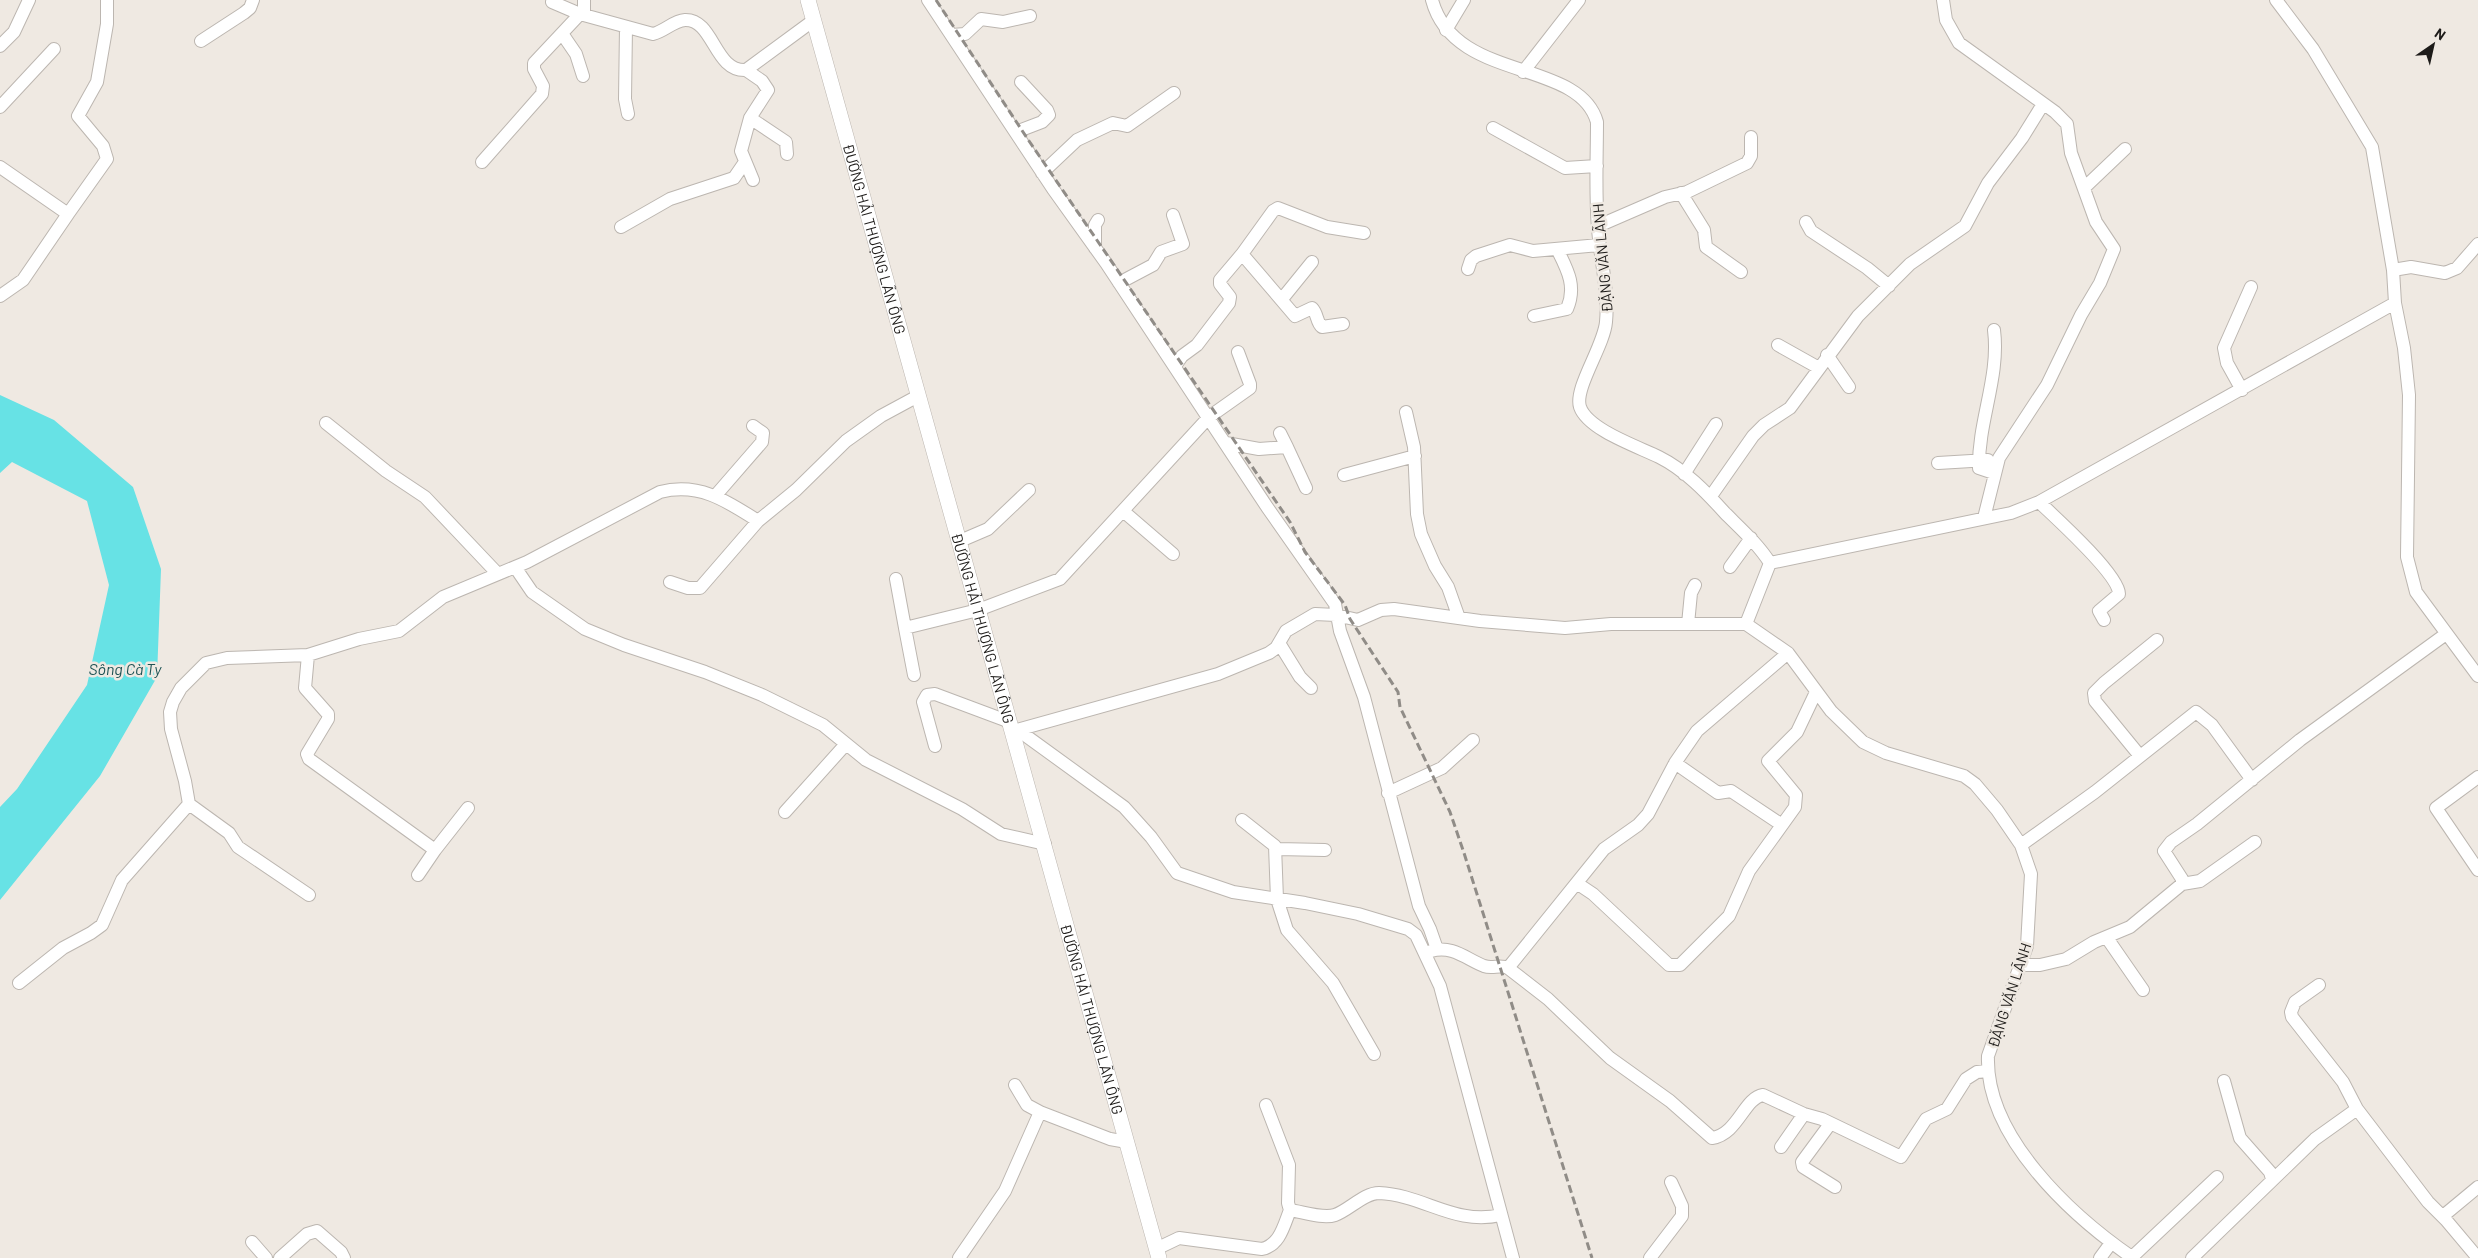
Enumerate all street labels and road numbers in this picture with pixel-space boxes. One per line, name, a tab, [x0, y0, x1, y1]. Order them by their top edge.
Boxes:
street label: ĐƯỜNG HẢI THƯỢNG LÃN ÔNG	[839, 142, 910, 336]
street label: ĐẶNG VĂN LÃNH	[1588, 203, 1616, 313]
street label: ĐƯỜNG HẢI THƯỢNG LÃN ÔNG	[948, 531, 1018, 725]
street label: ĐƯỜNG HẢI THƯỢNG LÃN ÔNG	[1057, 922, 1127, 1116]
street label: ĐẶNG VĂN LÃNH	[1984, 940, 2034, 1050]

